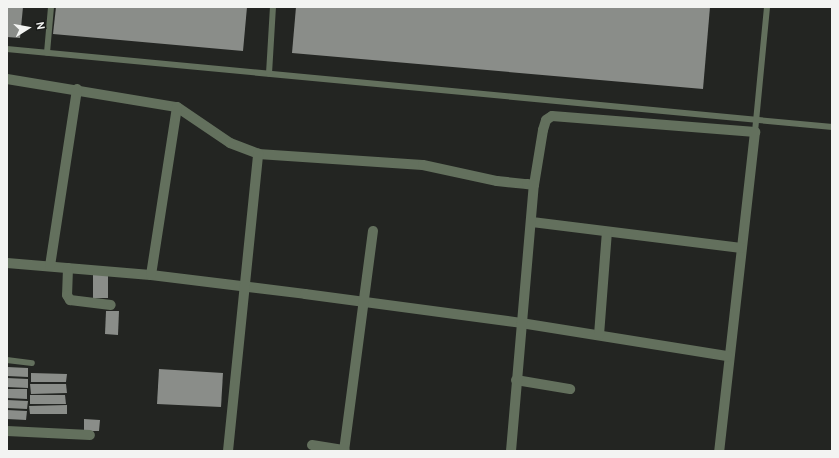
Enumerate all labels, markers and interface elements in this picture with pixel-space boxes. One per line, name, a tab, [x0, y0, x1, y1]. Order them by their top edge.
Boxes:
north arrow	[8, 8, 48, 48]
text: N	[32, 20, 47, 31]

